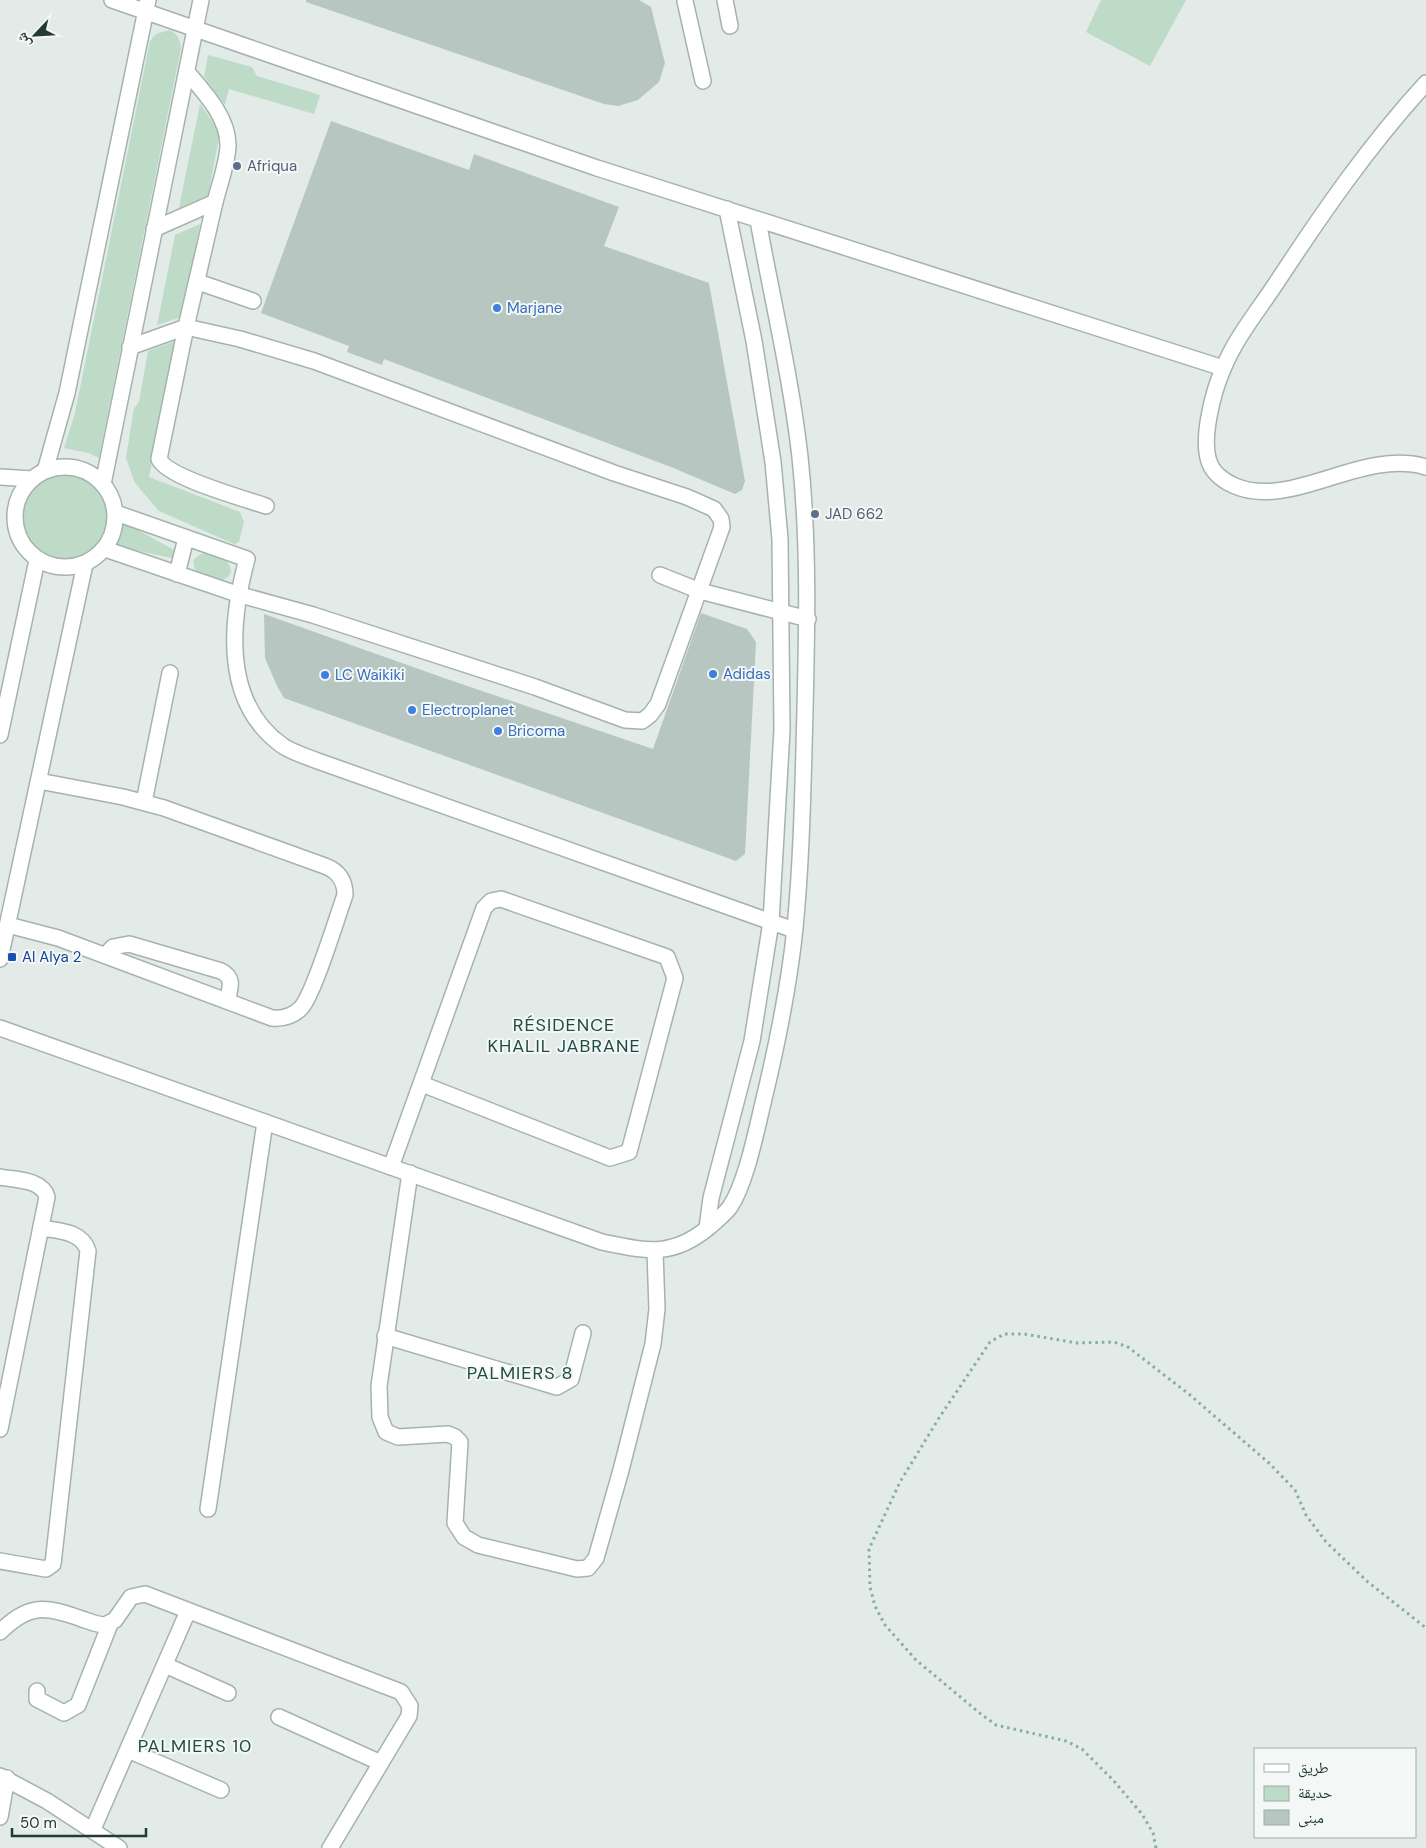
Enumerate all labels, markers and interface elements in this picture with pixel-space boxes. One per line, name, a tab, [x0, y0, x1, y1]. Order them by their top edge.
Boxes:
north arrow	[10, 10, 60, 60]
text: ش	[12, 30, 35, 51]
place label: Afriqua	[247, 156, 297, 176]
marker: Afriqua	[231, 160, 243, 172]
place label: Marjane	[507, 298, 562, 318]
marker: Marjane	[491, 302, 503, 314]
place label: JAD 662	[825, 504, 883, 524]
marker: JAD 662	[809, 508, 821, 520]
place label: Adidas	[723, 664, 771, 684]
place label: LC Waikiki	[335, 665, 405, 685]
marker: Adidas	[707, 668, 719, 680]
marker: LC Waikiki	[319, 669, 331, 681]
place label: Electroplanet	[422, 700, 515, 720]
marker: Electroplanet	[406, 704, 418, 716]
place label: Bricoma	[508, 721, 565, 741]
marker: Bricoma	[492, 725, 504, 737]
place label: Al Alya 2	[22, 947, 81, 967]
marker: Al Alya 2	[6, 951, 18, 963]
district label: RÉSIDENCE KHALIL JABRANE	[487, 1013, 641, 1058]
district label: PALMIERS 8	[467, 1361, 573, 1385]
district label: PALMIERS 10	[138, 1734, 252, 1758]
legend	[1254, 1748, 1416, 1838]
text: طريق	[1298, 1758, 1329, 1778]
text: حديقة	[1298, 1783, 1333, 1803]
scale bar	[12, 1806, 146, 1838]
text: مبنى	[1298, 1808, 1324, 1828]
text: 50 m	[20, 1813, 57, 1833]

